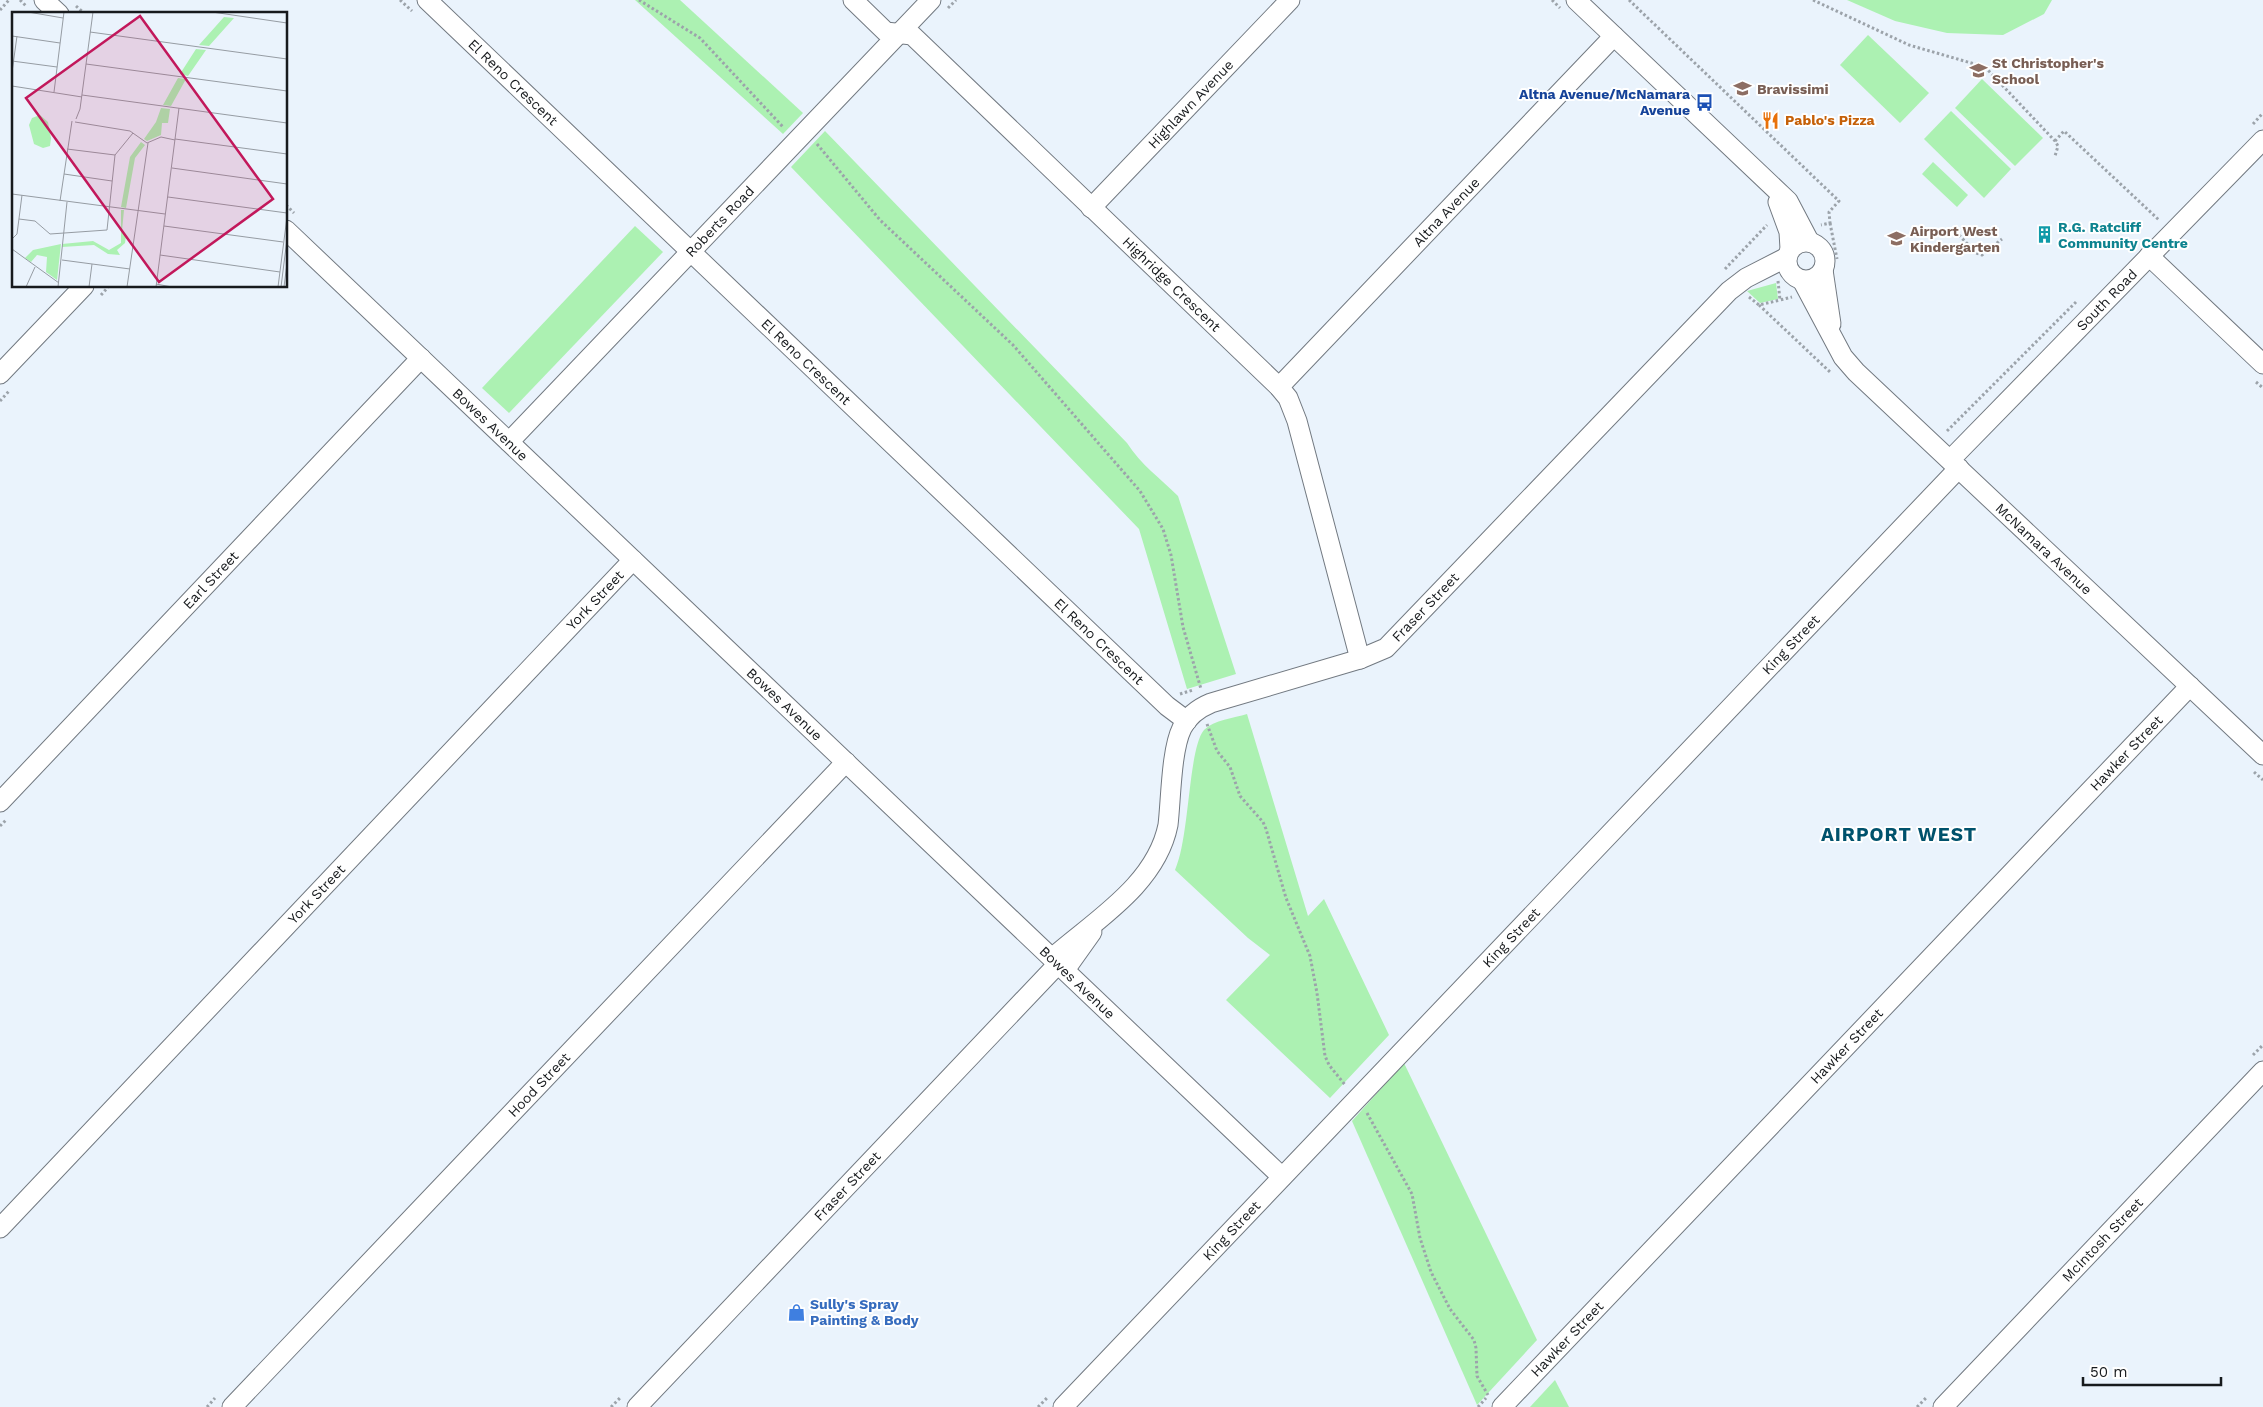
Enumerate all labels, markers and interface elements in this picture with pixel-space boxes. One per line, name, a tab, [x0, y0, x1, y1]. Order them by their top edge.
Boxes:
inset map	[12, 12, 288, 288]
street label: El Reno Crescent	[465, 36, 561, 129]
place label: St Christopher's School	[1992, 55, 2104, 87]
street label: Highlawn Avenue	[1145, 56, 1237, 152]
school or university icon: St Christopher's School	[1968, 61, 1988, 81]
school or university icon: Bravissimi	[1733, 79, 1753, 99]
place label: Bravissimi	[1757, 81, 1829, 97]
place label: Altna Avenue/McNamara Avenue	[1519, 86, 1691, 118]
bus stop icon: Altna Avenue/McNamara Avenue	[1694, 92, 1714, 112]
restaurant icon: Pablo's Pizza	[1761, 110, 1781, 130]
place label: Pablo's Pizza	[1785, 112, 1876, 128]
street label: Altna Avenue	[1410, 174, 1483, 250]
street label: Roberts Road	[682, 183, 757, 260]
place label: R.G. Ratcliff Community Centre	[2058, 219, 2188, 251]
place label: Airport West Kindergarten	[1910, 223, 2000, 255]
building icon: R.G. Ratcliff Community Centre	[2034, 225, 2054, 245]
school or university icon: Airport West Kindergarten	[1886, 229, 1906, 249]
street label: Highridge Crescent	[1119, 233, 1224, 335]
street label: South Road	[2073, 266, 2140, 334]
street label: El Reno Crescent	[758, 315, 854, 408]
street label: Bowes Avenue	[449, 385, 531, 464]
street label: McNamara Avenue	[1992, 500, 2095, 598]
street label: Earl Street	[180, 548, 242, 612]
street label: York Street	[563, 567, 627, 633]
street label: Fraser Street	[1389, 569, 1462, 645]
street label: El Reno Crescent	[1051, 595, 1147, 688]
street label: King Street	[1759, 611, 1823, 677]
street label: Bowes Avenue	[744, 664, 826, 744]
street label: Hawker Street	[2087, 712, 2166, 794]
district label: AIRPORT WEST	[1821, 823, 1977, 846]
street label: York Street	[285, 861, 348, 927]
street label: King Street	[1479, 904, 1543, 970]
street label: Bowes Avenue	[1036, 943, 1118, 1022]
street label: Hawker Street	[1807, 1005, 1886, 1087]
street label: Hood Street	[505, 1049, 573, 1120]
street label: Fraser Street	[811, 1148, 884, 1224]
street label: McIntosh Street	[2059, 1194, 2146, 1285]
street label: King Street	[1199, 1197, 1264, 1263]
place label: Sully's Spray Painting & Body	[810, 1296, 919, 1328]
street label: Hawker Street	[1527, 1298, 1607, 1380]
shop icon: Sully's Spray Painting & Body	[786, 1302, 806, 1322]
scale bar	[2083, 1354, 2220, 1386]
text: 50 m	[2090, 1363, 2127, 1381]

